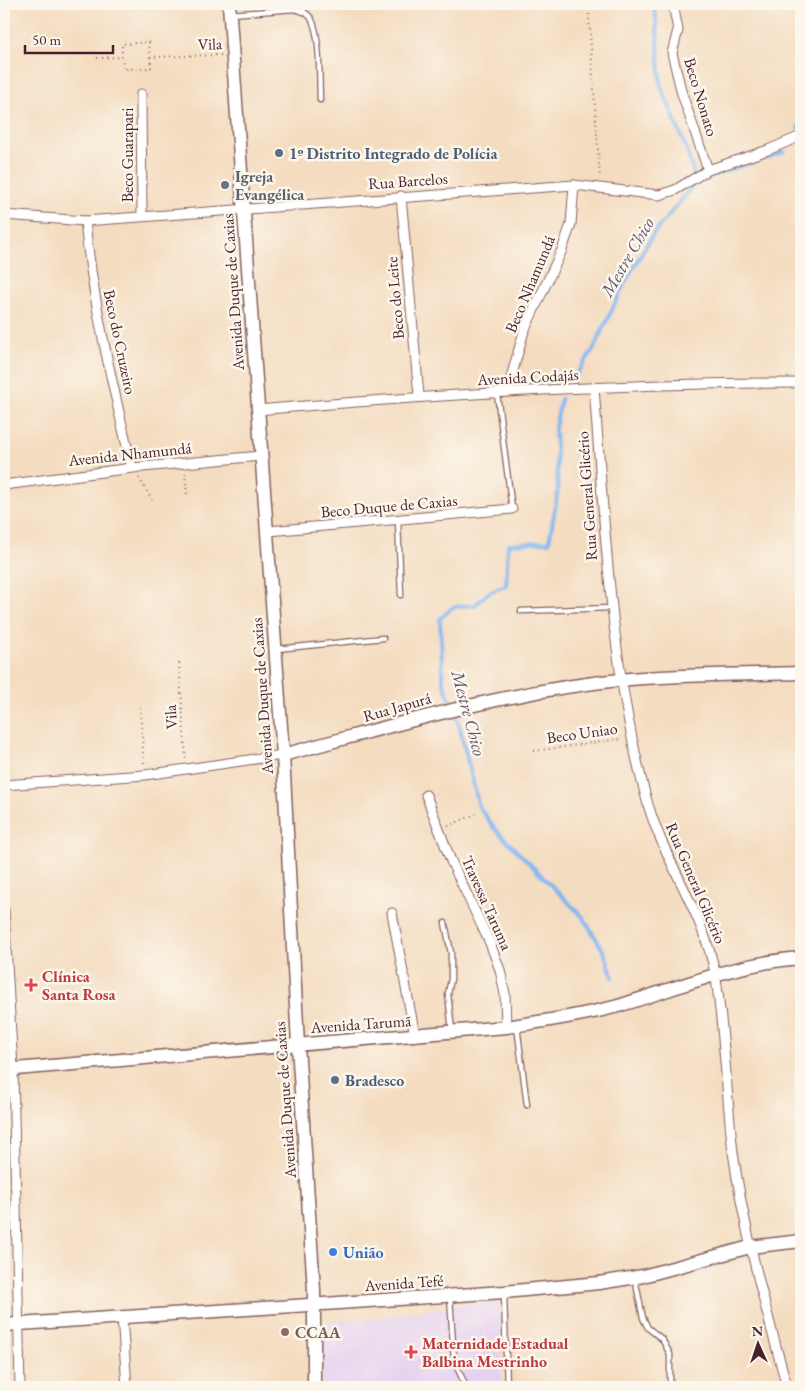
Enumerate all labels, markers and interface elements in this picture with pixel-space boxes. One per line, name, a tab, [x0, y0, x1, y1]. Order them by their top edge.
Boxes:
scale bar	[25, 22, 112, 54]
text: 50 m	[32, 30, 61, 49]
street label: Vila	[197, 33, 223, 55]
street label: Beco Nonato	[679, 55, 723, 139]
street label: Beco Guarapari	[117, 108, 138, 202]
place label: 1º Distrito Integrado de Polícia	[289, 143, 498, 164]
marker: 1º Distrito Integrado de Polícia	[273, 147, 285, 159]
place label: Igreja Evangélica	[235, 166, 305, 205]
street label: Rua Barcelos	[367, 168, 449, 194]
marker: Igreja Evangélica	[219, 179, 231, 191]
street label: Avenida Duque de Caxias	[217, 213, 249, 372]
water label: Mestre Chico	[595, 213, 659, 302]
street label: Beco Nhamundá	[500, 232, 560, 336]
street label: Beco do Leite	[381, 256, 409, 340]
street label: Beco do Cruzeiro	[99, 288, 141, 396]
street label: Avenida Codajás	[476, 364, 579, 390]
street label: Rua General Glicério	[572, 430, 602, 561]
street label: Avenida Nhamundá	[66, 437, 193, 471]
street label: Beco Duque de Caxias	[320, 490, 458, 522]
street label: Avenida Duque de Caxias	[246, 617, 278, 776]
water label: Mestre Chico	[446, 667, 492, 759]
street label: Rua Japurá	[361, 687, 434, 727]
street label: Vila	[160, 703, 182, 730]
street label: Beco Uniao	[545, 718, 619, 748]
street label: Rua General Glicério	[661, 819, 731, 947]
street label: Travessa Taruma	[457, 852, 517, 954]
place label: Clínica Santa Rosa	[42, 966, 116, 1005]
marker: Clínica Santa Rosa	[24, 978, 38, 992]
street label: Avenida Tarumã	[309, 1010, 413, 1038]
street label: Avenida Duque de Caxias	[269, 1021, 301, 1180]
place label: Bradesco	[345, 1070, 404, 1091]
marker: Bradesco	[329, 1074, 341, 1086]
place label: União	[343, 1242, 384, 1263]
marker: União	[327, 1246, 339, 1258]
street label: Avenida Tefé	[363, 1270, 444, 1296]
north arrow	[732, 1318, 782, 1368]
place label: CCAA	[295, 1322, 341, 1343]
text: N	[751, 1322, 764, 1340]
marker: CCAA	[279, 1326, 291, 1338]
place label: Maternidade Estadual Balbina Mestrinho	[422, 1333, 569, 1372]
marker: Maternidade Estadual Balbina Mestrinho	[404, 1345, 418, 1359]

